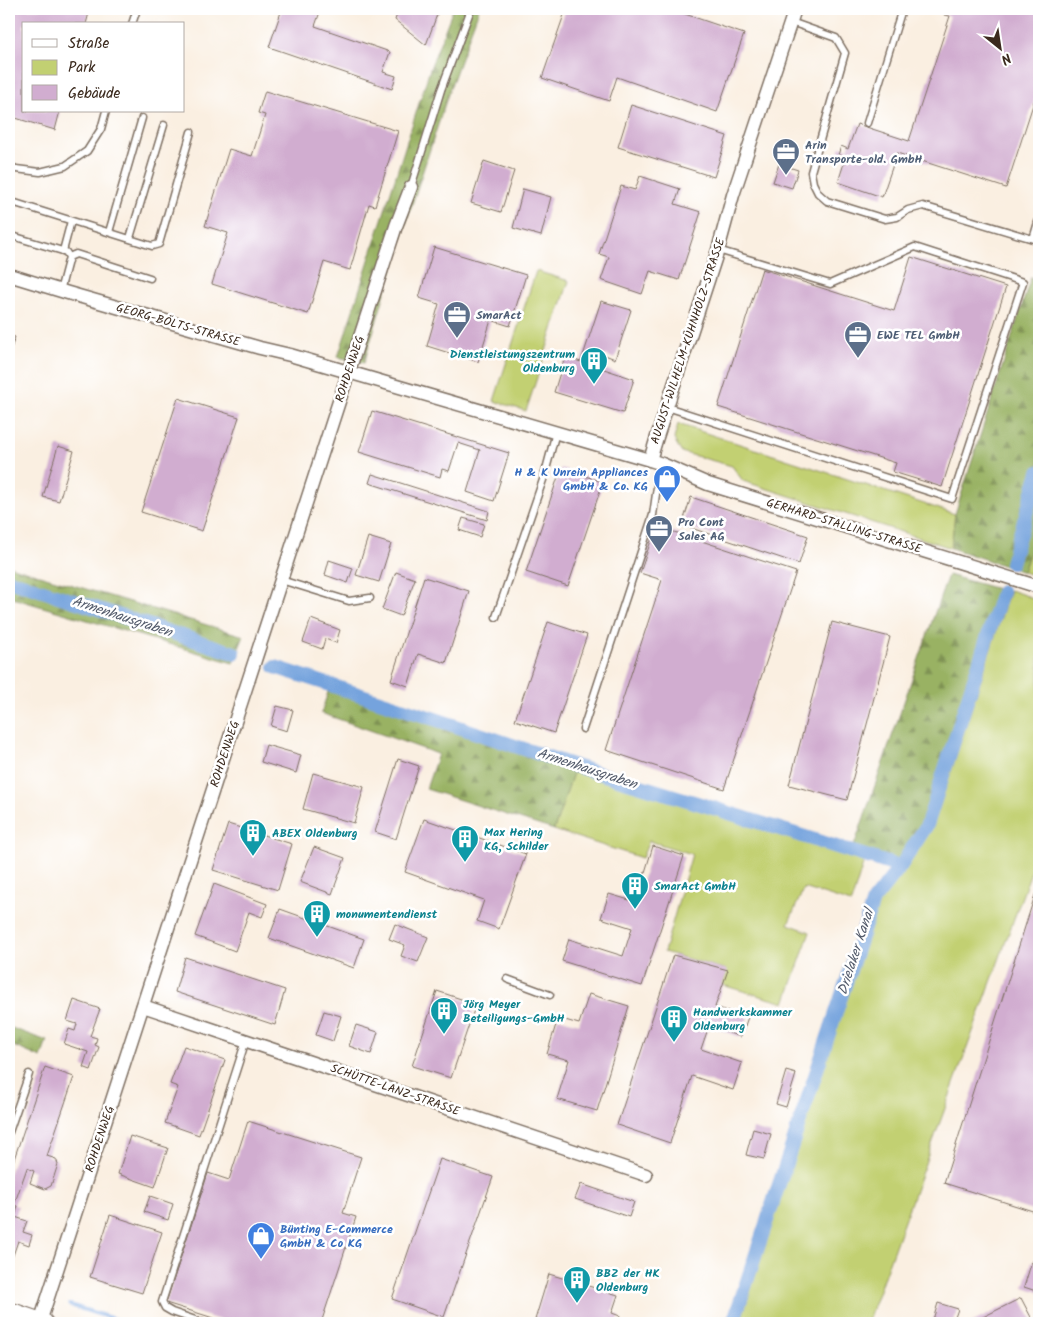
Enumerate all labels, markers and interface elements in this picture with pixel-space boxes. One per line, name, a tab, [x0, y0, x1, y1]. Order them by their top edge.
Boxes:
legend	[22, 22, 185, 112]
north arrow	[976, 22, 1026, 72]
text: Straße	[68, 32, 110, 56]
text: N	[997, 47, 1015, 70]
text: Park	[68, 56, 96, 80]
text: Gebäude	[68, 82, 121, 106]
place label: Arin Transporte-old. GmbH	[805, 136, 923, 169]
office icon: Arin Transporte-old. GmbH	[771, 137, 801, 176]
street label: AUGUST-WILHELM-KÜHNHOLZ-STRASSE	[646, 235, 731, 446]
street label: GEORG-BÖLTS-STRASSE	[114, 298, 243, 352]
office icon: SmarAct	[442, 300, 472, 339]
place label: SmarAct	[476, 306, 522, 325]
office icon: EWE TEL GmbH	[843, 320, 873, 359]
place label: EWE TEL GmbH	[877, 326, 960, 345]
street label: ROHDENWEG	[330, 333, 370, 405]
place label: Dienstleistungszentrum Oldenburg	[450, 345, 575, 378]
building icon: Dienstleistungszentrum Oldenburg	[579, 346, 609, 385]
place label: H & K Unrein Appliances GmbH & Co. KG	[514, 463, 648, 496]
shop icon: H & K Unrein Appliances GmbH & Co. KG	[652, 464, 682, 503]
street label: GERHARD-STALLING-STRASSE	[764, 493, 925, 559]
place label: Pro Cont Sales AG	[678, 513, 725, 546]
office icon: Pro Cont Sales AG	[644, 514, 674, 553]
water label: Armenhausgraben	[69, 591, 176, 644]
street label: ROHDENWEG	[205, 718, 245, 790]
water label: Armenhausgraben	[534, 743, 641, 796]
building icon: ABEX Oldenburg	[238, 818, 268, 857]
place label: Max Hering KG, Schilder	[484, 823, 549, 856]
place label: ABEX Oldenburg	[272, 824, 358, 843]
building icon: Max Hering KG, Schilder	[450, 824, 480, 863]
building icon: SmarAct GmbH	[620, 871, 650, 910]
place label: SmarAct GmbH	[654, 877, 736, 896]
building icon: monumentendienst	[302, 899, 332, 938]
water label: Drielaker Kanal	[832, 904, 881, 998]
place label: monumentendienst	[336, 905, 438, 924]
place label: Jörg Meyer Beteiligungs-GmbH	[463, 995, 565, 1028]
building icon: Jörg Meyer Beteiligungs-GmbH	[429, 996, 459, 1035]
place label: Handwerkskammer Oldenburg	[693, 1003, 793, 1036]
building icon: Handwerkskammer Oldenburg	[659, 1004, 689, 1043]
street label: SCHÜTTE-LANZ-STRASSE	[328, 1059, 463, 1121]
street label: ROHDENWEG	[80, 1103, 120, 1175]
place label: Bünting E-Commerce GmbH & Co KG	[280, 1220, 393, 1253]
shop icon: Bünting E-Commerce GmbH & Co KG	[246, 1221, 276, 1260]
place label: BBZ der HK Oldenburg	[596, 1264, 660, 1297]
building icon: BBZ der HK Oldenburg	[562, 1265, 592, 1304]

